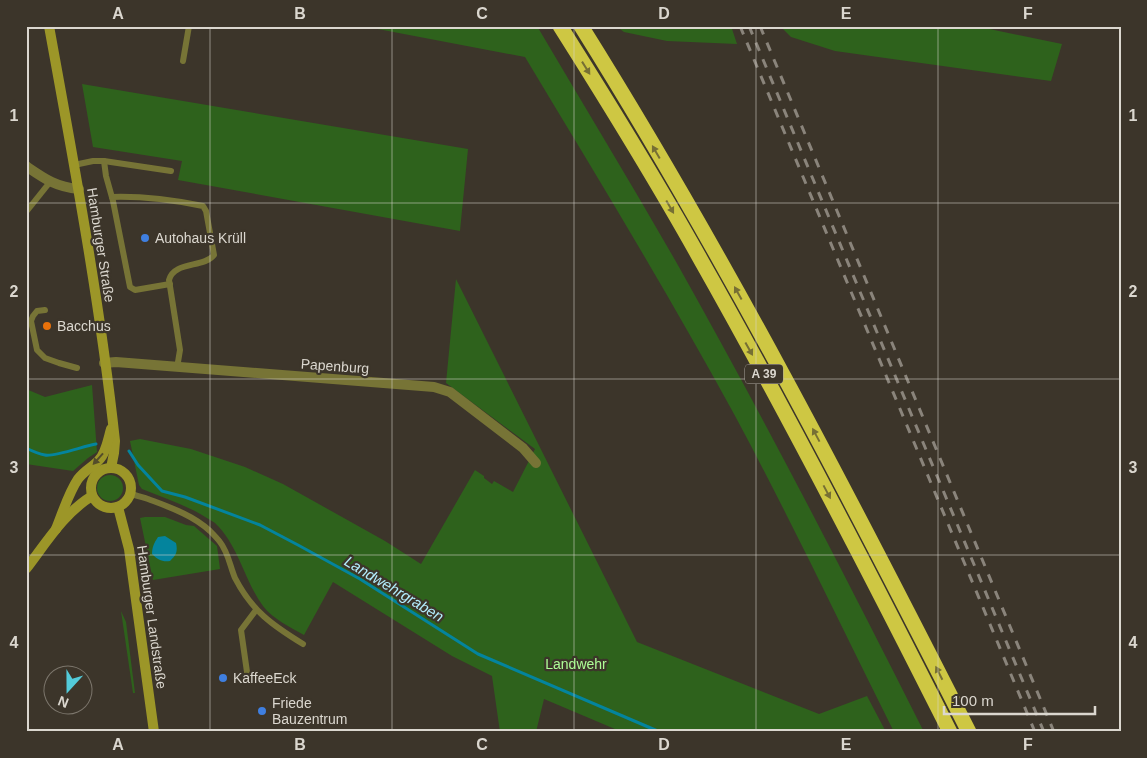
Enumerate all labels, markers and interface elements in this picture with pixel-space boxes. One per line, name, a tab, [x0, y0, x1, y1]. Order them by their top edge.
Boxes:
text: A	[112, 5, 124, 22]
text: B	[294, 5, 306, 22]
text: C	[476, 5, 488, 22]
text: D	[658, 5, 670, 22]
text: E	[841, 5, 852, 22]
text: F	[1023, 5, 1033, 22]
one-way arrow	[582, 61, 591, 74]
text: 1	[10, 107, 19, 124]
text: 1	[1129, 107, 1138, 124]
one-way arrow	[652, 145, 661, 158]
street label: Hamburger Straße	[84, 186, 118, 304]
one-way arrow	[665, 200, 674, 213]
place label: Autohaus Krüll	[155, 230, 246, 246]
marker: Autohaus Krüll	[139, 232, 151, 244]
text: 2	[10, 283, 19, 300]
text: 2	[1129, 283, 1138, 300]
one-way arrow	[733, 286, 742, 299]
place label: Bacchus	[57, 318, 111, 334]
marker: Bacchus	[41, 320, 53, 332]
one-way arrow	[745, 342, 754, 355]
street label: Papenburg	[300, 356, 370, 376]
road number: A 39	[745, 364, 783, 384]
one-way arrow	[812, 428, 820, 442]
one-way arrow	[93, 452, 104, 465]
text: 3	[10, 459, 19, 476]
text: 3	[1129, 459, 1138, 476]
one-way arrow	[823, 484, 831, 499]
street label: Hamburger Landstraße	[134, 544, 170, 690]
water label: Landwehrgraben	[342, 552, 447, 625]
text: 4	[10, 634, 19, 651]
text: 4	[1129, 634, 1138, 651]
park label: Landwehr	[545, 656, 607, 672]
one-way arrow	[935, 665, 943, 680]
north arrow	[42, 666, 92, 716]
place label: KaffeeEck	[233, 670, 298, 686]
marker: KaffeeEck	[217, 672, 229, 684]
scale bar	[944, 683, 1096, 715]
text: 100 m	[952, 692, 994, 709]
text: N	[56, 693, 71, 711]
place label: Friede Bauzentrum	[272, 695, 347, 727]
marker: Friede Bauzentrum	[256, 705, 268, 717]
text: A	[112, 736, 124, 753]
text: B	[294, 736, 306, 753]
text: C	[476, 736, 488, 753]
text: D	[658, 736, 670, 753]
text: E	[841, 736, 852, 753]
text: F	[1023, 736, 1033, 753]

